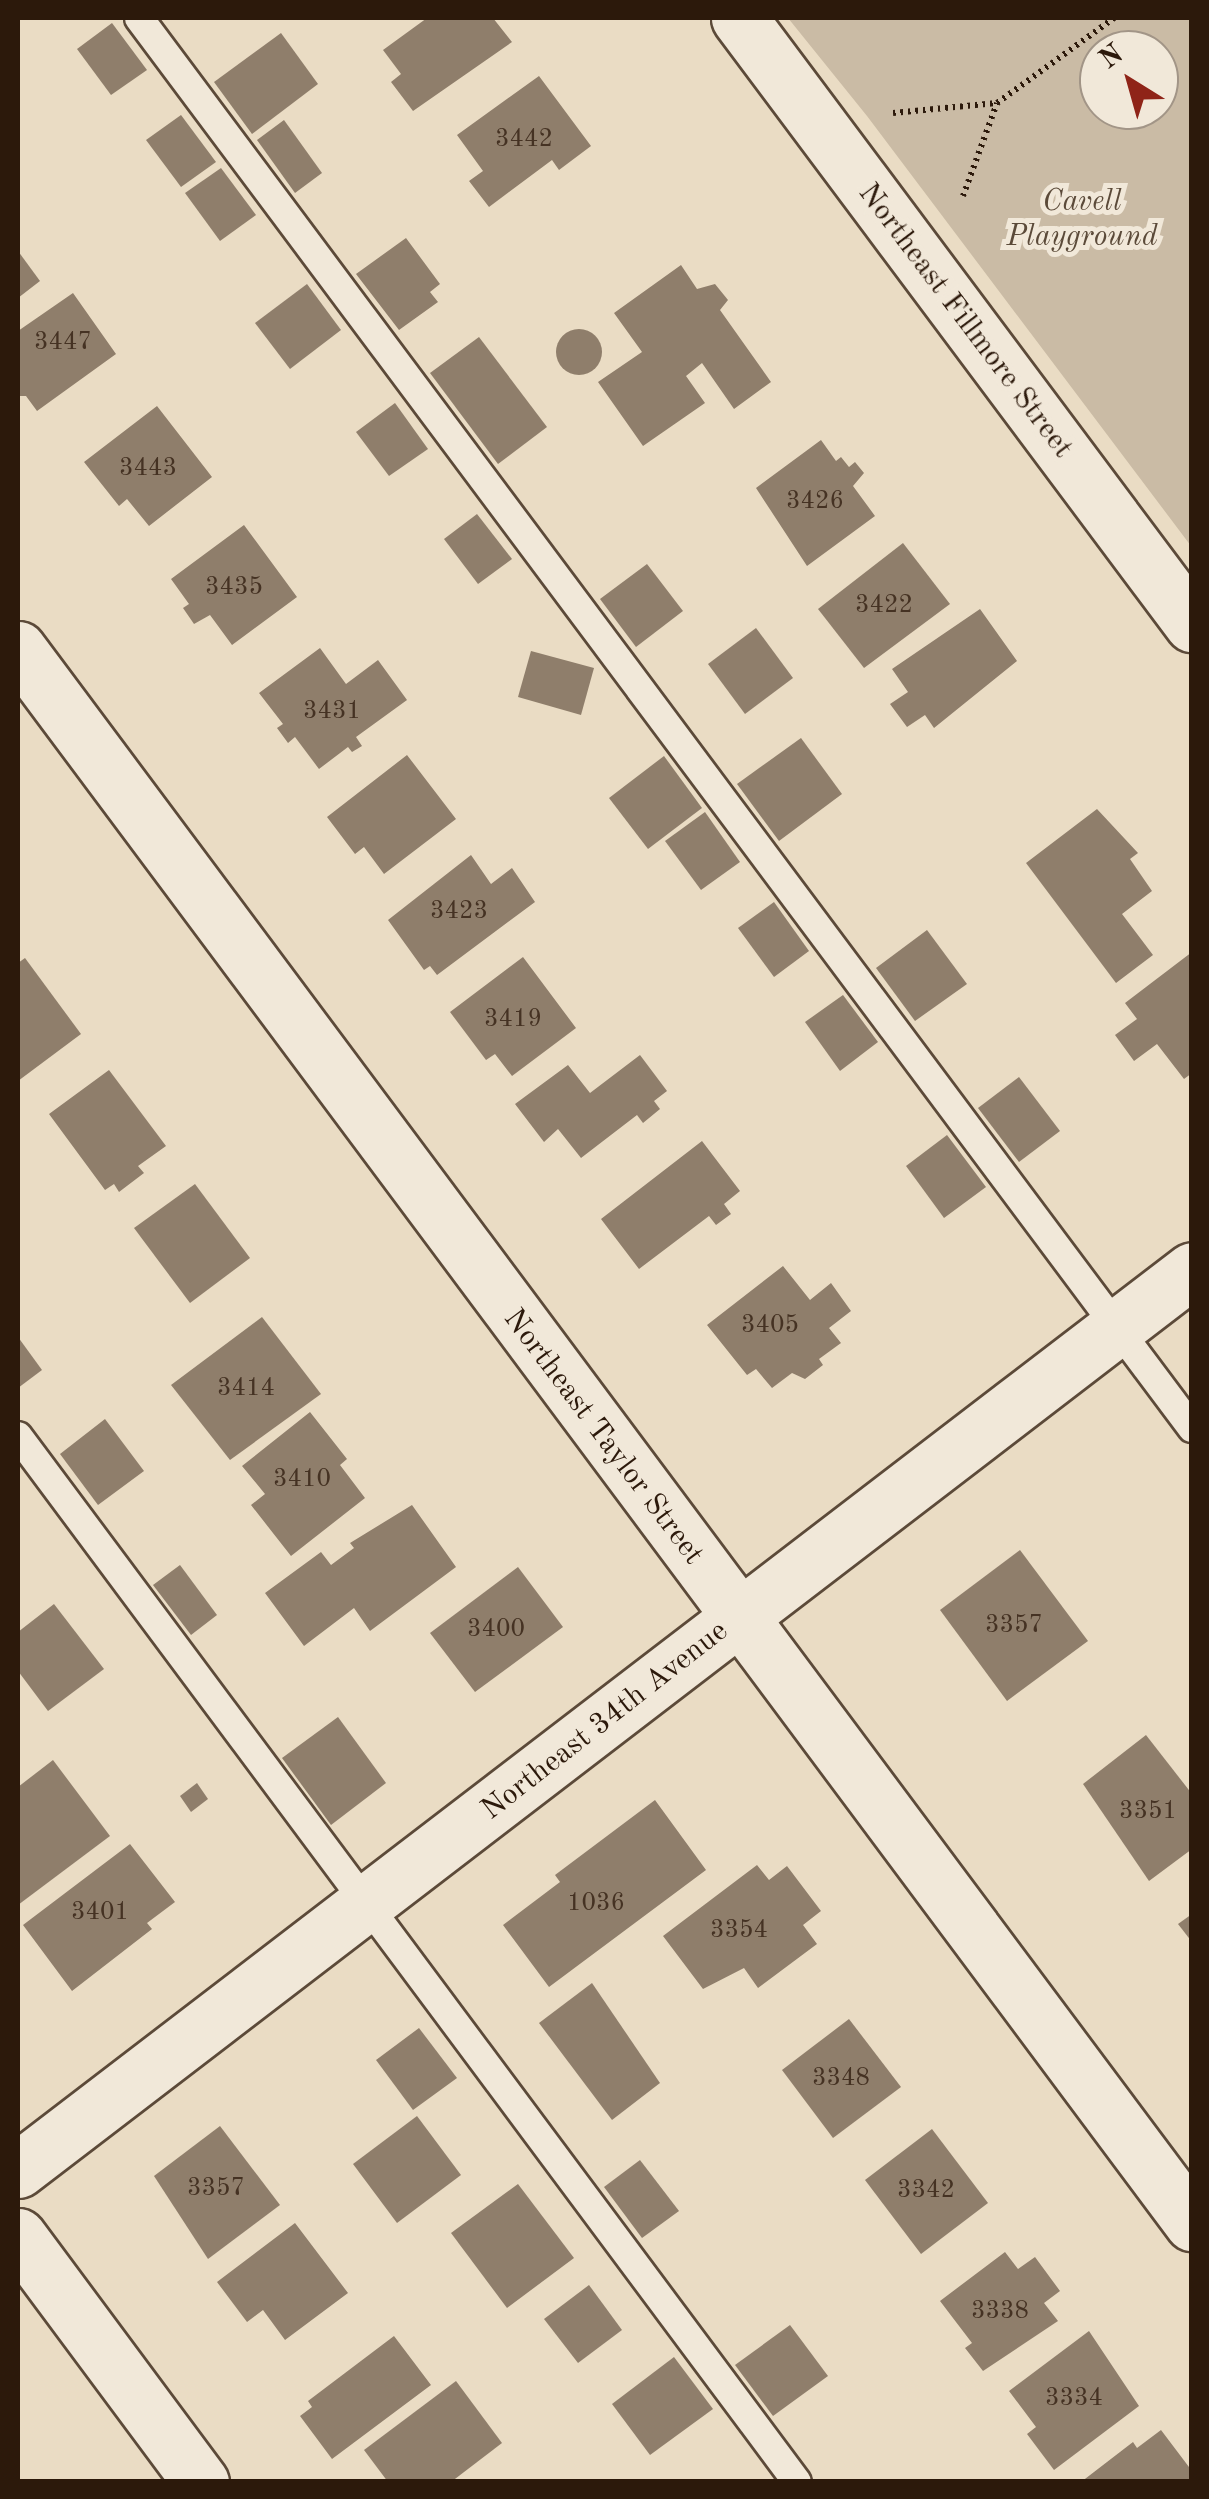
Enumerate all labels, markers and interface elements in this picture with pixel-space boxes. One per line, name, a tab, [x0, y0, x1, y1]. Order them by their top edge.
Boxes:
north arrow	[1079, 30, 1179, 130]
text: N	[1095, 40, 1129, 75]
house number: 3442	[495, 125, 553, 155]
street label: Northeast Fillmore Street	[850, 176, 1080, 466]
park label: Cavell Playground	[1006, 184, 1158, 254]
house number: 3447	[34, 328, 92, 358]
house number: 3443	[119, 454, 177, 484]
house number: 3426	[786, 487, 844, 517]
house number: 3435	[205, 573, 263, 603]
house number: 3422	[855, 591, 913, 621]
house number: 3431	[303, 697, 361, 727]
house number: 3423	[430, 897, 488, 927]
house number: 3419	[484, 1005, 542, 1035]
street label: Northeast Taylor Street	[495, 1302, 711, 1572]
house number: 3405	[741, 1311, 799, 1341]
house number: 3414	[217, 1374, 275, 1404]
house number: 3410	[273, 1465, 331, 1495]
house number: 3357	[985, 1611, 1043, 1641]
street label: Northeast 34th Avenue	[475, 1614, 735, 1828]
house number: 3400	[467, 1615, 525, 1645]
house number: 3351	[1119, 1797, 1177, 1827]
house number: 1036	[567, 1889, 625, 1919]
house number: 3401	[71, 1898, 129, 1928]
house number: 3354	[710, 1916, 768, 1946]
house number: 3348	[812, 2064, 870, 2094]
house number: 3357	[187, 2174, 245, 2204]
house number: 3342	[897, 2176, 955, 2206]
house number: 3338	[971, 2297, 1029, 2327]
house number: 3334	[1045, 2384, 1103, 2414]

